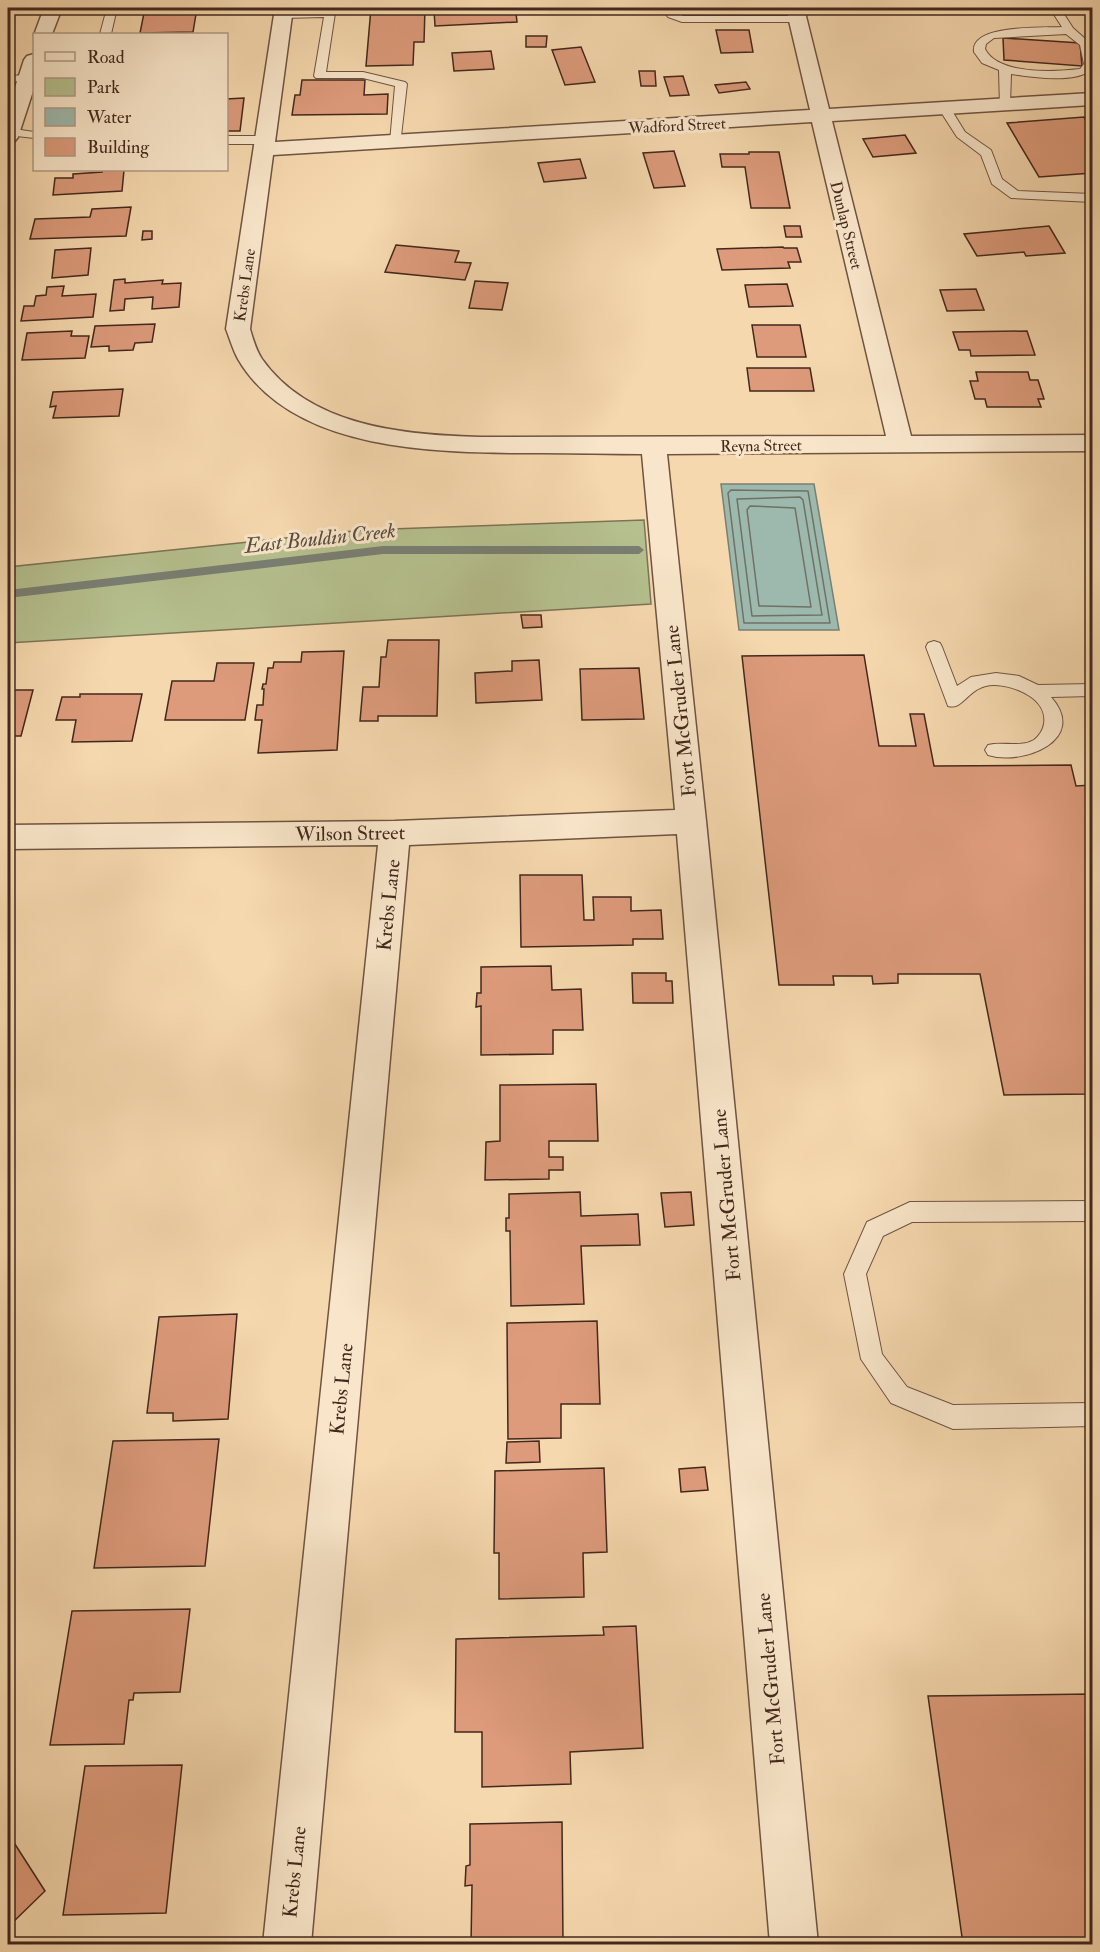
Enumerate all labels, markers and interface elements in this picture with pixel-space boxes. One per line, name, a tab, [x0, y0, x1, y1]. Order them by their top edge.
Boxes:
legend	[33, 33, 228, 171]
text: Road	[87, 46, 125, 69]
text: Park	[87, 76, 120, 99]
text: Water	[86, 106, 131, 129]
street label: Wadford Street	[627, 113, 726, 139]
text: Building	[87, 136, 150, 159]
street label: Dunlap Street	[824, 179, 867, 272]
street label: Krebs Lane	[230, 247, 260, 323]
street label: Reyna Street	[720, 435, 802, 457]
water label: East Bouldin Creek	[241, 517, 397, 560]
street label: Fort McGruder Lane	[659, 624, 702, 798]
street label: Wilson Street	[294, 820, 406, 847]
street label: Krebs Lane	[371, 858, 406, 952]
street label: Fort McGruder Lane	[707, 1108, 746, 1282]
street label: Krebs Lane	[324, 1342, 359, 1436]
street label: Fort McGruder Lane	[751, 1592, 790, 1766]
street label: Krebs Lane	[277, 1825, 312, 1919]

